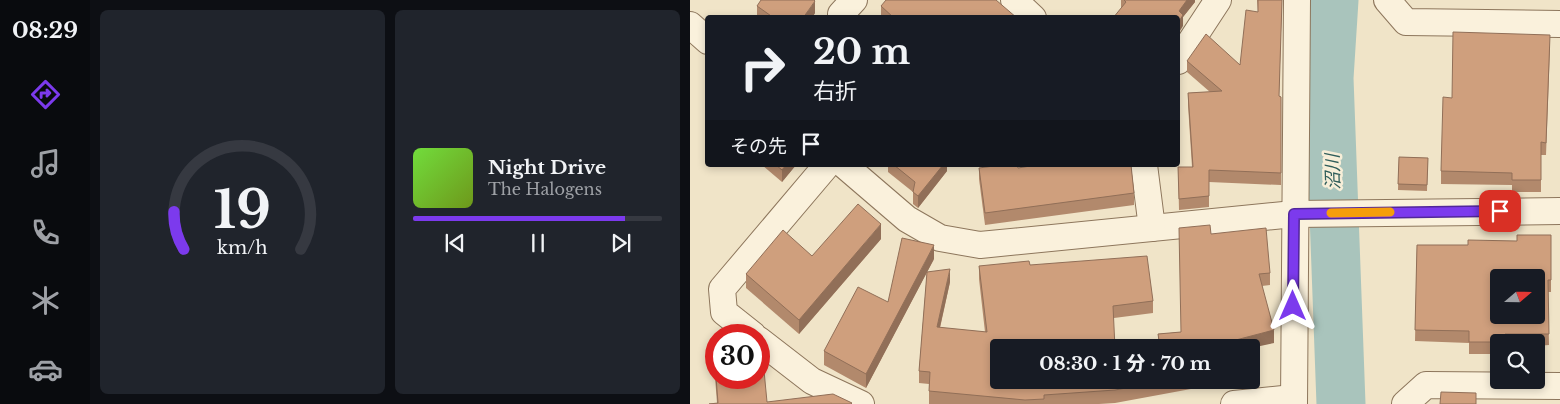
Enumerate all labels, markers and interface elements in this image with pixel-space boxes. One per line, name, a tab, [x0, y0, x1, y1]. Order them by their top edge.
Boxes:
text: 08:29	[12, 17, 78, 44]
text: 20 m	[813, 30, 910, 73]
icon: right	[730, 35, 795, 100]
icon: directions	[28, 77, 63, 112]
text: 右折	[813, 78, 857, 105]
icon: arrive	[797, 130, 825, 158]
text: その先	[730, 135, 787, 158]
icon: music	[28, 146, 63, 181]
water label: 沼川	[1321, 152, 1345, 190]
text: Night Drive	[488, 156, 606, 179]
text: 19	[214, 178, 271, 242]
text: The Halogens	[488, 179, 602, 199]
pin	[1479, 190, 1521, 232]
icon: arrive	[1486, 197, 1514, 225]
icon: phone	[28, 215, 63, 250]
icon: previous	[441, 229, 469, 257]
icon: pause	[524, 229, 552, 257]
icon: next	[607, 229, 635, 257]
text: km/h	[217, 237, 268, 259]
north arrow	[1490, 269, 1545, 324]
map controls	[1490, 269, 1545, 389]
position arrow	[1266, 279, 1318, 331]
icon: climate	[28, 283, 63, 318]
speed limit sign: 30	[705, 324, 770, 389]
button: search	[1490, 334, 1545, 389]
icon: car	[28, 352, 63, 387]
text: 08:30 · 1 分 · 70 m	[1039, 352, 1211, 375]

